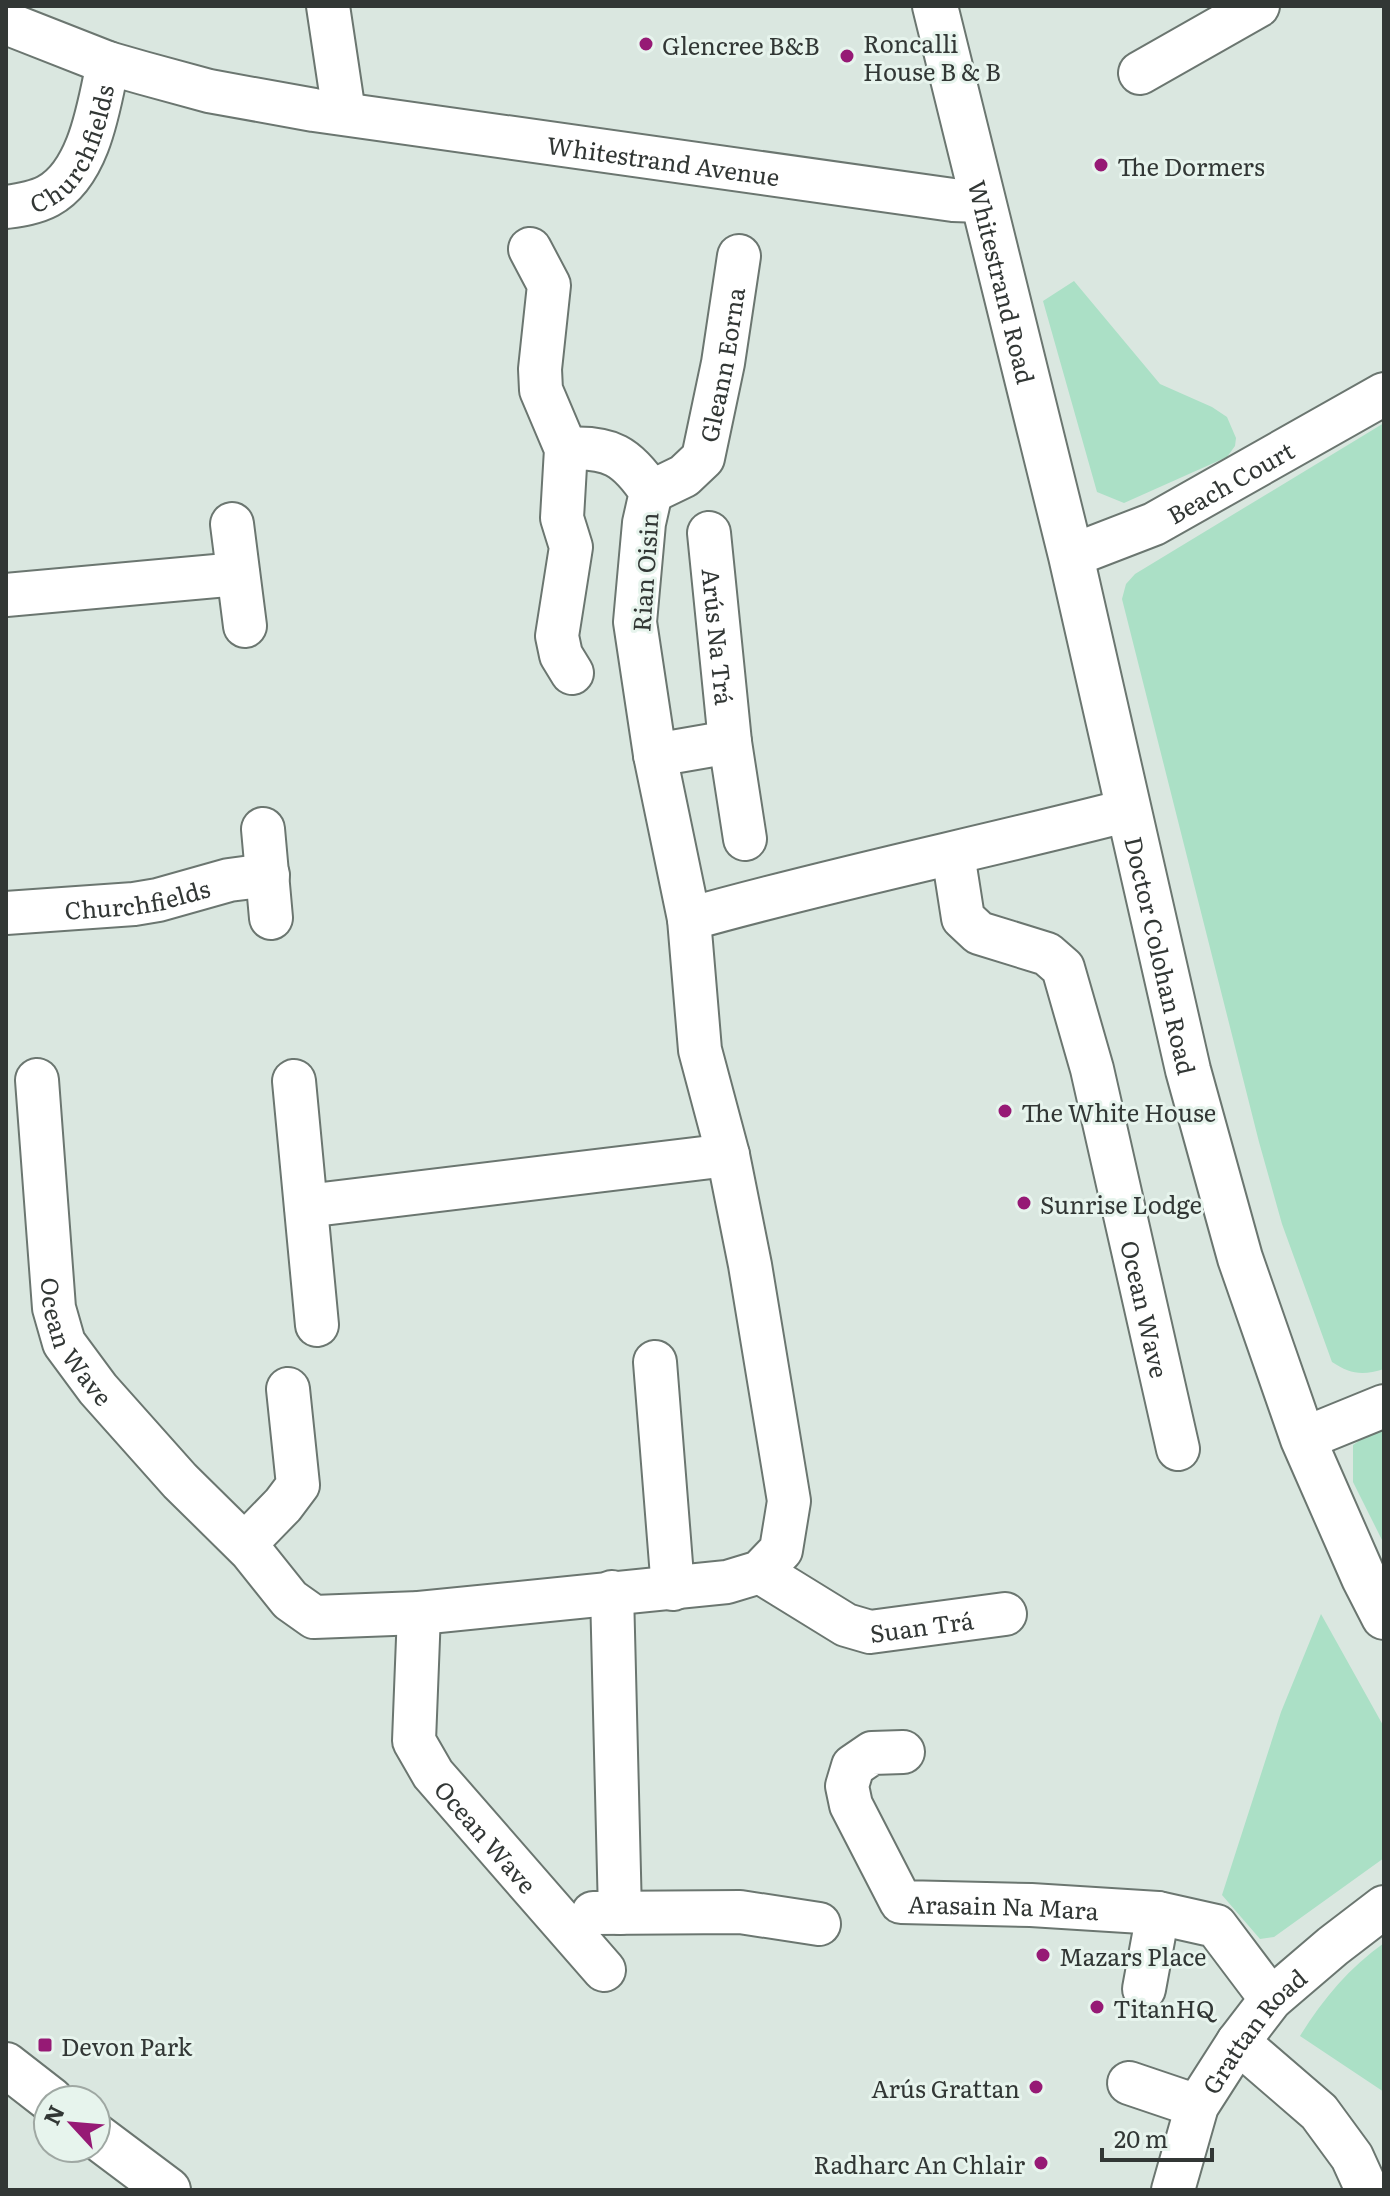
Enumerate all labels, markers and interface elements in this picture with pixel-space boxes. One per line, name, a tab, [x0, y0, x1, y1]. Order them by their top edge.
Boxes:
place label: Roncalli House B & B	[863, 25, 1001, 88]
place label: Glencree B&B	[662, 27, 820, 62]
marker: Glencree B&B	[637, 35, 655, 53]
marker: Roncalli House B & B	[838, 47, 856, 65]
street label: Churchfields	[25, 81, 121, 220]
street label: Whitestrand Avenue	[545, 126, 782, 193]
place label: The Dormers	[1117, 148, 1265, 183]
marker: The Dormers	[1092, 156, 1110, 174]
street label: Whitestrand Road	[961, 176, 1045, 387]
street label: Gleann Eorna	[689, 285, 752, 445]
street label: Beach Court	[1160, 431, 1300, 531]
street label: Rian Oisin	[622, 511, 666, 633]
street label: Arús Na Trá	[695, 566, 744, 707]
street label: Doctor Colohan Road	[1118, 833, 1206, 1078]
street label: Churchfields	[63, 869, 214, 926]
place label: The White House	[1021, 1094, 1216, 1129]
marker: The White House	[996, 1102, 1014, 1120]
place label: Sunrise Lodge	[1040, 1186, 1202, 1221]
marker: Sunrise Lodge	[1015, 1194, 1033, 1212]
street label: Ocean Wave	[1114, 1237, 1179, 1381]
street label: Ocean Wave	[34, 1276, 122, 1412]
street label: Suan Trá	[868, 1601, 976, 1649]
street label: Ocean Wave	[428, 1771, 546, 1900]
street label: Arasain Na Mara	[908, 1885, 1100, 1927]
place label: Mazars Place	[1059, 1938, 1206, 1973]
marker: Mazars Place	[1034, 1946, 1052, 1964]
street label: Grattan Road	[1192, 1959, 1313, 2100]
place label: TitanHQ	[1113, 1990, 1218, 2025]
marker: TitanHQ	[1088, 1998, 1106, 2016]
place label: Devon Park	[61, 2028, 193, 2063]
marker: Devon Park	[36, 2036, 54, 2054]
place label: Arús Grattan	[871, 2070, 1020, 2105]
marker: Arús Grattan	[1027, 2078, 1045, 2096]
north arrow	[32, 2084, 112, 2164]
text: N	[34, 2099, 72, 2130]
scale bar	[1102, 2112, 1212, 2162]
text: 20 m	[1114, 2120, 1168, 2155]
place label: Radharc An Chlair	[813, 2146, 1026, 2181]
marker: Radharc An Chlair	[1032, 2154, 1050, 2172]

